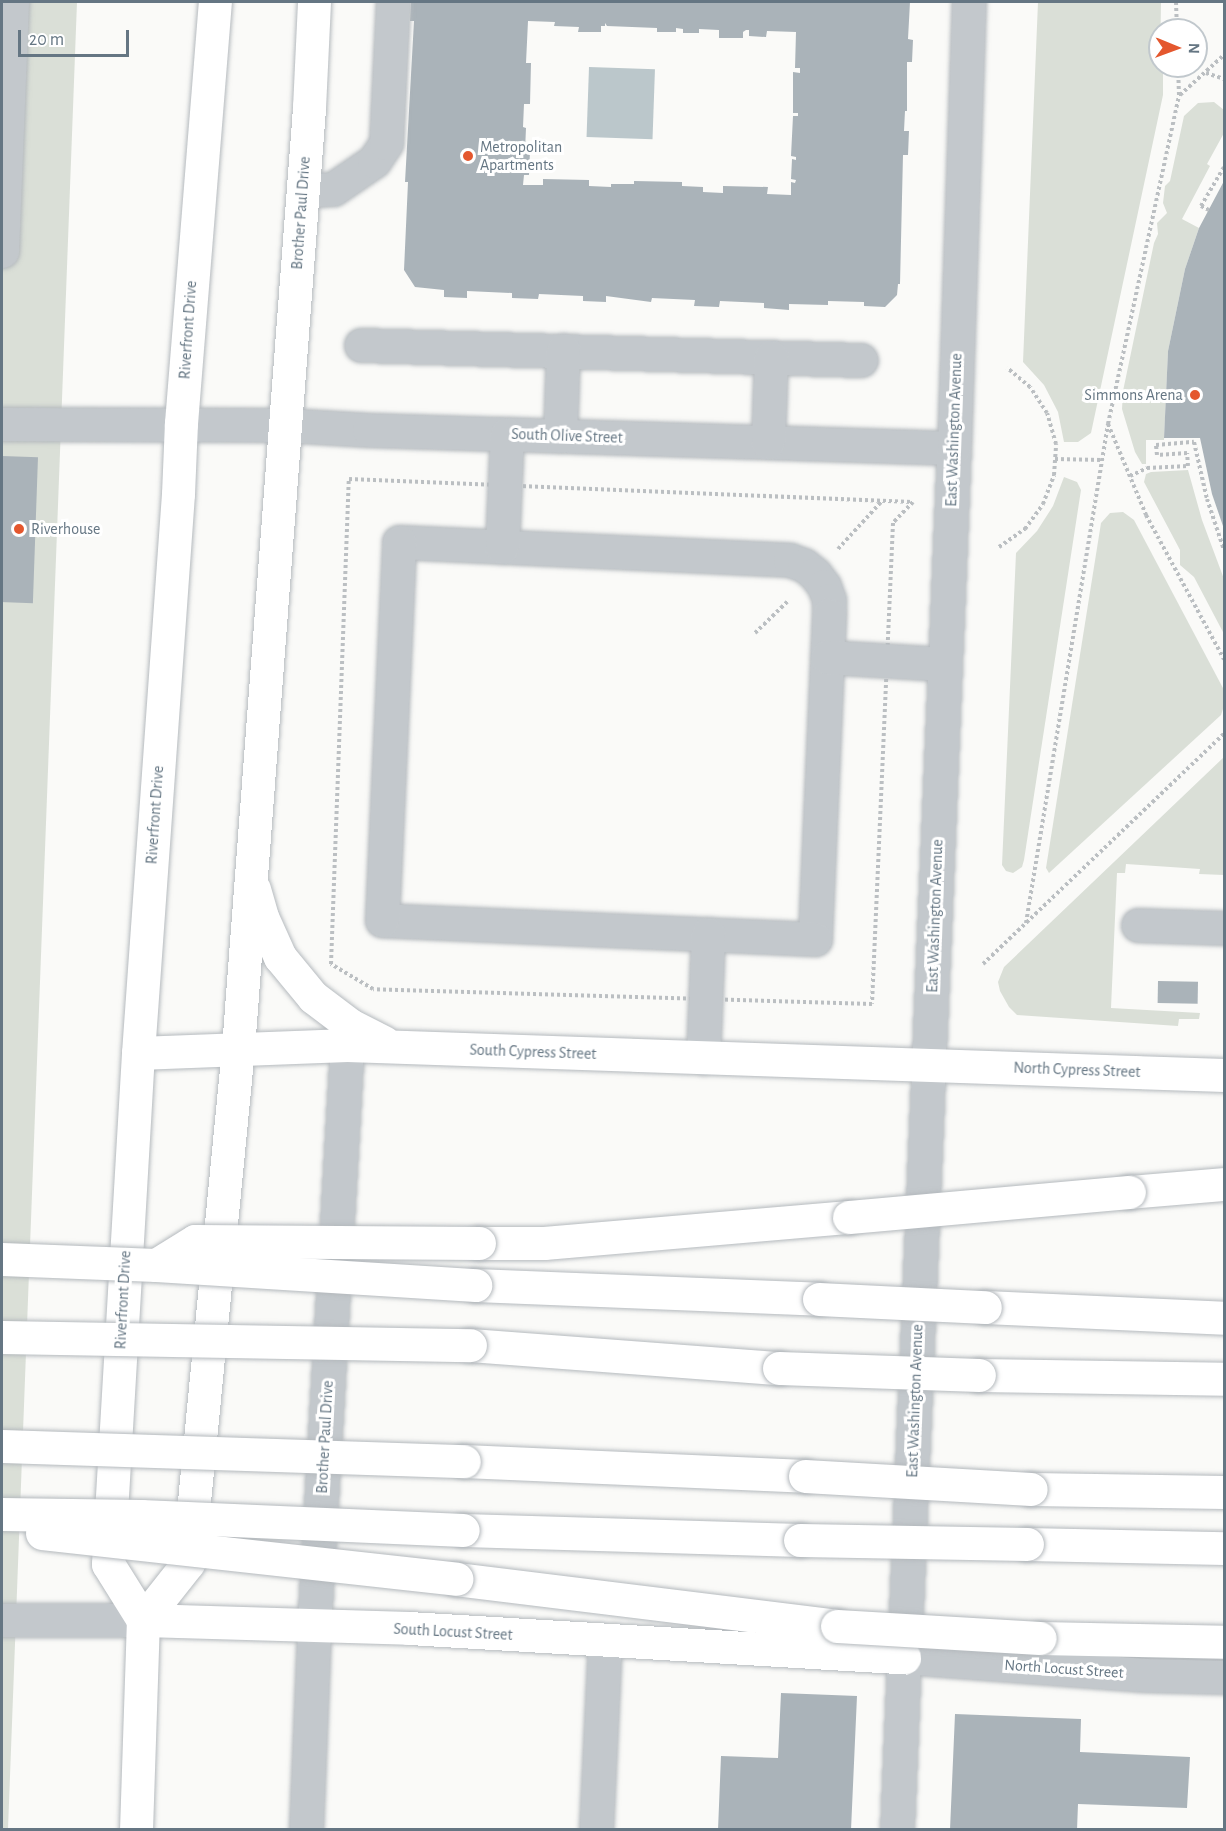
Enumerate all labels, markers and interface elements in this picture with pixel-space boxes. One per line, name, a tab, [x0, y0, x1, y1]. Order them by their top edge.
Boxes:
scale bar	[21, 18, 132, 56]
north arrow	[1148, 18, 1208, 78]
text: 20 m	[29, 31, 64, 49]
text: N	[1186, 43, 1202, 54]
place label: Metropolitan Apartments	[480, 137, 562, 175]
marker: Metropolitan Apartments	[461, 149, 475, 163]
street label: Brother Paul Drive	[287, 156, 315, 270]
street label: Riverfront Drive	[175, 280, 201, 380]
street label: East Washington Avenue	[942, 353, 966, 507]
place label: Simmons Arena	[1084, 385, 1183, 405]
marker: Simmons Arena	[1188, 388, 1202, 402]
street label: South Olive Street	[511, 424, 623, 448]
place label: Riverhouse	[31, 519, 100, 539]
marker: Riverhouse	[12, 522, 26, 536]
street label: Riverfront Drive	[142, 765, 168, 865]
street label: East Washington Avenue	[923, 839, 947, 993]
street label: South Cypress Street	[469, 1040, 597, 1064]
street label: North Cypress Street	[1013, 1058, 1141, 1082]
street label: Riverfront Drive	[111, 1250, 135, 1350]
street label: East Washington Avenue	[903, 1324, 927, 1478]
street label: Brother Paul Drive	[312, 1380, 338, 1494]
street label: South Locust Street	[393, 1619, 513, 1645]
street label: North Locust Street	[1004, 1655, 1124, 1683]

